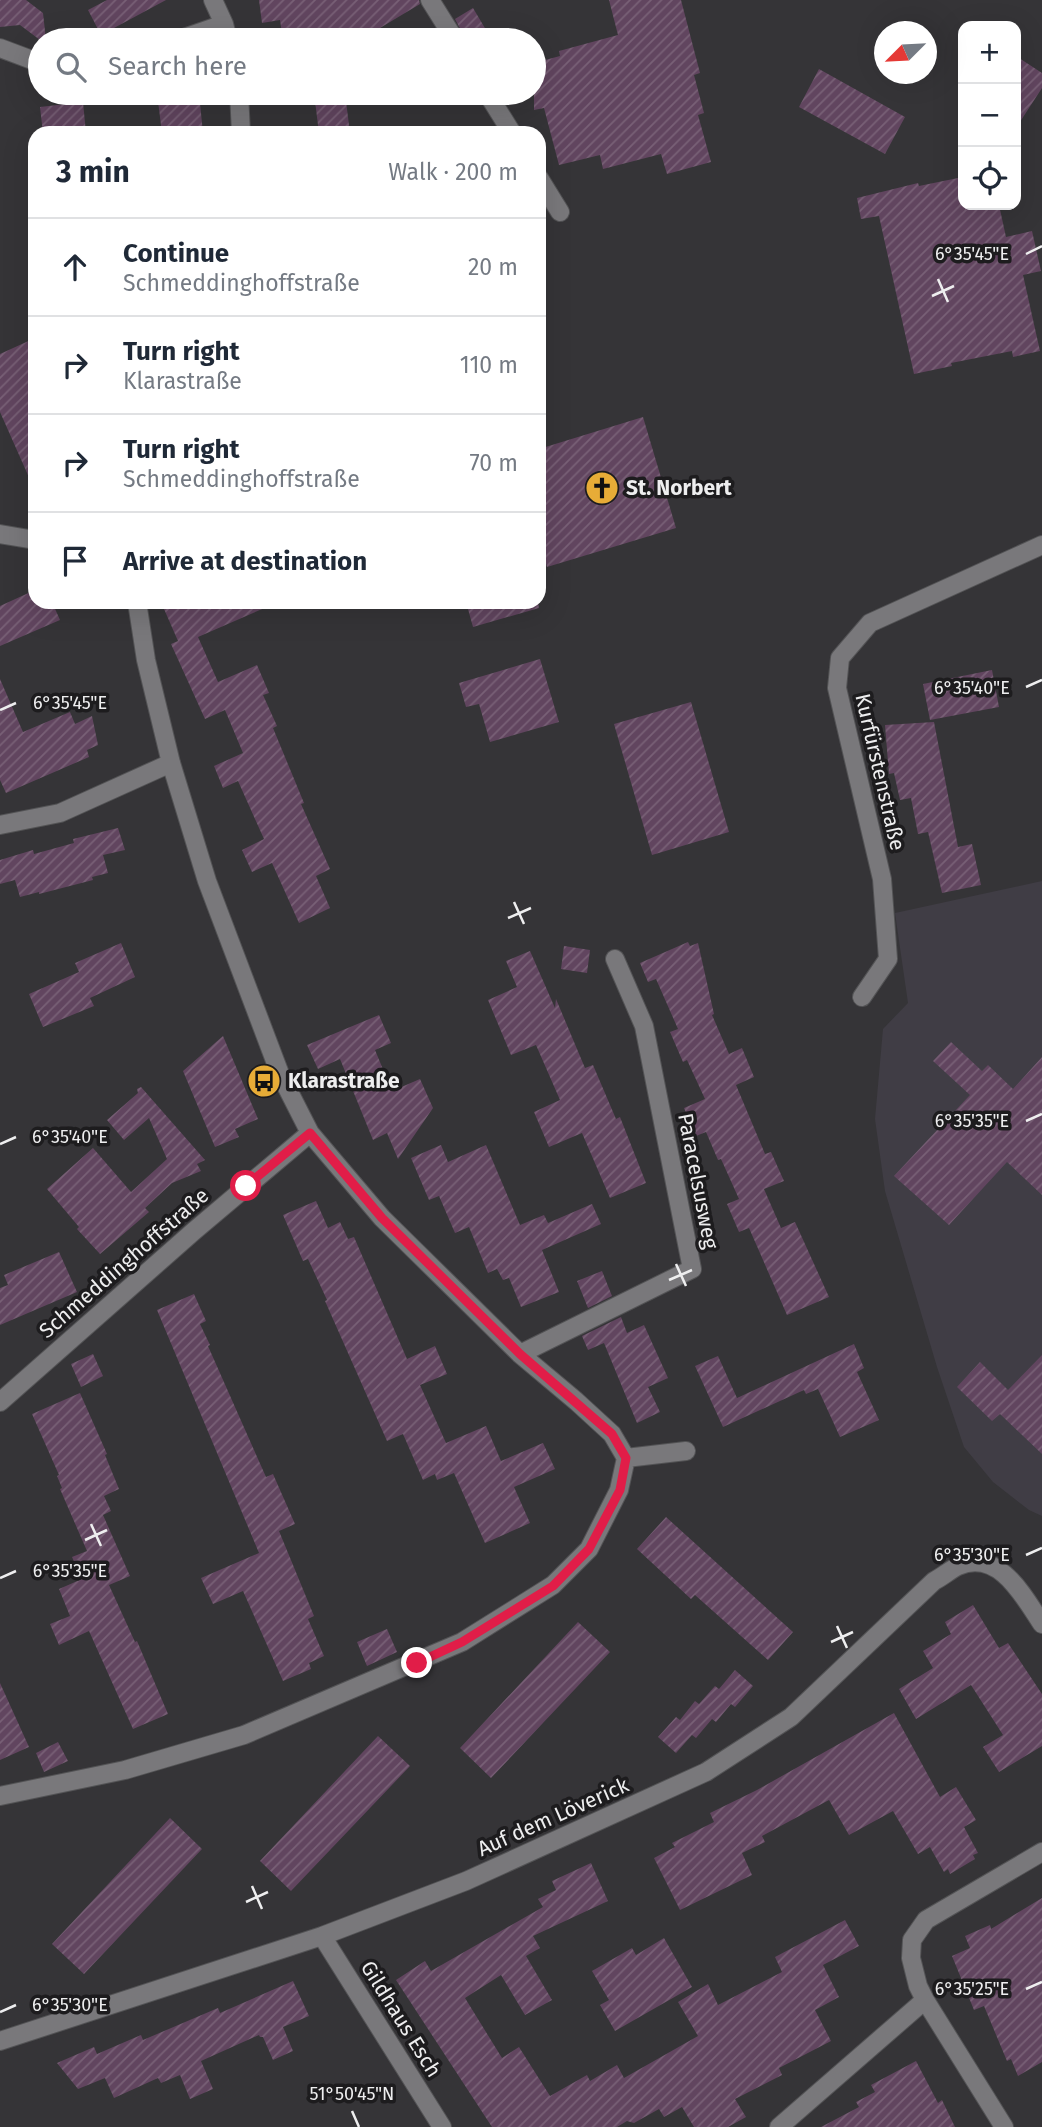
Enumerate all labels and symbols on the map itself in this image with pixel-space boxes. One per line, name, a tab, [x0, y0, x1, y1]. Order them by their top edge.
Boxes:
north arrow	[874, 21, 937, 84]
text: 6°35'45"E	[935, 243, 1009, 265]
church icon: St. Norbert	[583, 469, 621, 507]
place label: St. Norbert	[626, 475, 732, 501]
text: 6°35'40"E	[934, 677, 1010, 699]
street label: Kurfürstenstraße	[849, 691, 911, 853]
text: 6°35'45"E	[33, 692, 107, 714]
bus stop icon: Klarastraße	[245, 1062, 283, 1100]
place label: Klarastraße	[288, 1068, 400, 1094]
text: 6°35'35"E	[935, 1110, 1009, 1132]
street label: Paracelsusweg	[672, 1111, 724, 1251]
text: 6°35'40"E	[32, 1126, 108, 1148]
route start	[230, 1170, 261, 1201]
street label: Schmeddinghoffstraße	[34, 1182, 214, 1344]
text: 6°35'30"E	[934, 1544, 1010, 1566]
text: 6°35'35"E	[33, 1560, 107, 1582]
route end	[401, 1647, 432, 1678]
street label: Auf dem Löverick	[473, 1772, 633, 1862]
street label: Gildhaus Esch	[355, 1956, 447, 2082]
text: 6°35'25"E	[935, 1978, 1009, 2000]
text: 6°35'30"E	[32, 1994, 108, 2016]
text: 51°50'45"N	[310, 2083, 394, 2105]

